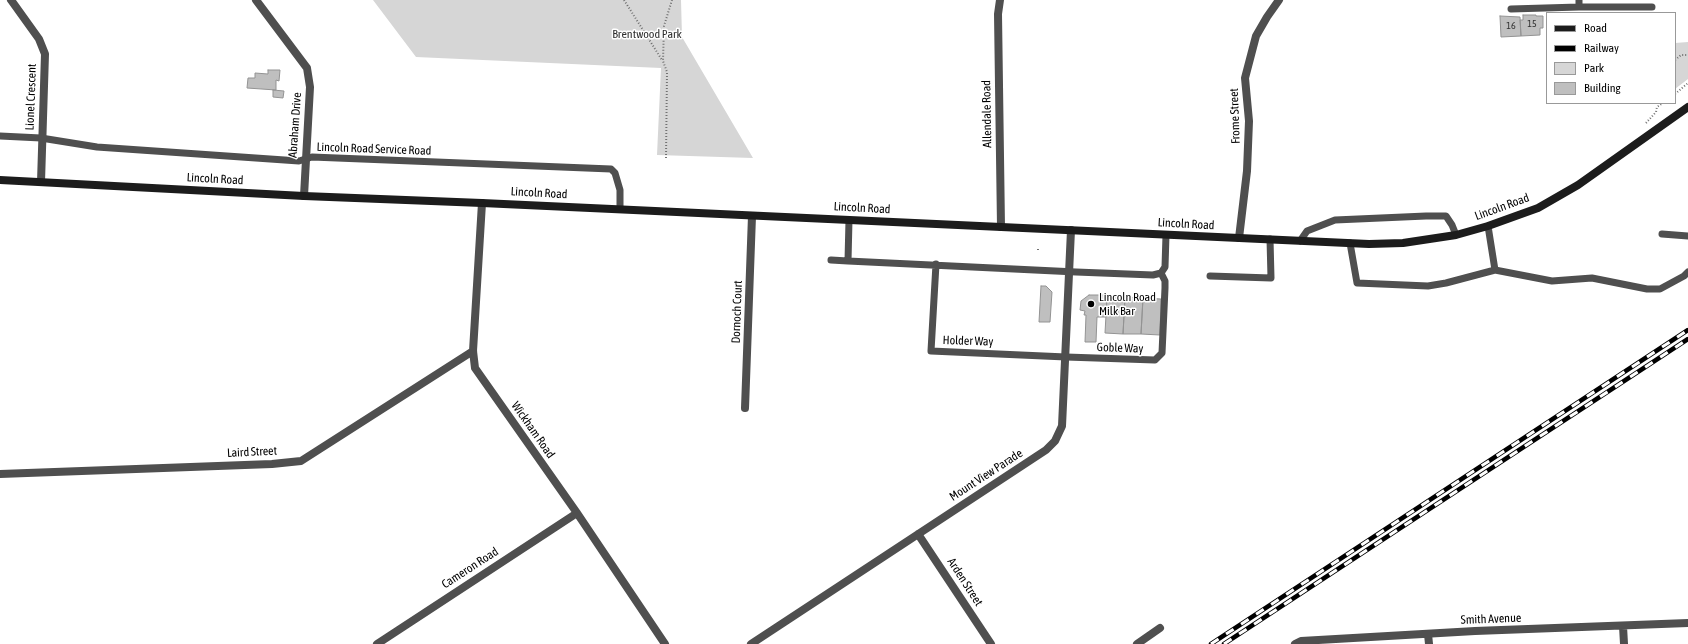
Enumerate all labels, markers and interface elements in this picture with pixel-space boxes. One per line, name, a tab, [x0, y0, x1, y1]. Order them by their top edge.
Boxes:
legend	[1546, 12, 1676, 104]
house number: 15	[1527, 18, 1537, 30]
house number: 16	[1506, 20, 1516, 32]
text: Road	[1584, 21, 1607, 35]
park label: Brentwood Park	[612, 27, 682, 41]
text: Railway	[1584, 41, 1619, 55]
text: Park	[1584, 61, 1604, 75]
street label: Lionel Crescent	[23, 63, 39, 131]
street label: Allendale Road	[979, 80, 995, 148]
text: Building	[1584, 81, 1621, 95]
street label: Frome Street	[1227, 88, 1243, 144]
street label: Abraham Drive	[286, 92, 304, 158]
street label: Lincoln Road Service Road	[316, 140, 432, 158]
street label: Lincoln Road	[186, 170, 244, 188]
street label: Lincoln Road	[510, 184, 568, 202]
street label: Lincoln Road	[1473, 191, 1531, 223]
street label: Lincoln Road	[833, 199, 891, 217]
street label: Lincoln Road	[1157, 215, 1215, 233]
street label: Dornoch Court	[729, 280, 745, 344]
place label: Lincoln Road Milk Bar	[1099, 290, 1156, 318]
marker: Lincoln Road Milk Bar	[1086, 299, 1096, 309]
street label: Holder Way	[942, 333, 994, 349]
street label: Goble Way	[1096, 340, 1144, 356]
street label: Wickham Road	[508, 399, 558, 461]
street label: Laird Street	[227, 443, 277, 461]
street label: Mount View Parade	[947, 446, 1025, 504]
street label: Cameron Road	[439, 544, 501, 592]
street label: Arden Street	[944, 555, 986, 609]
street label: Smith Avenue	[1460, 611, 1522, 627]

